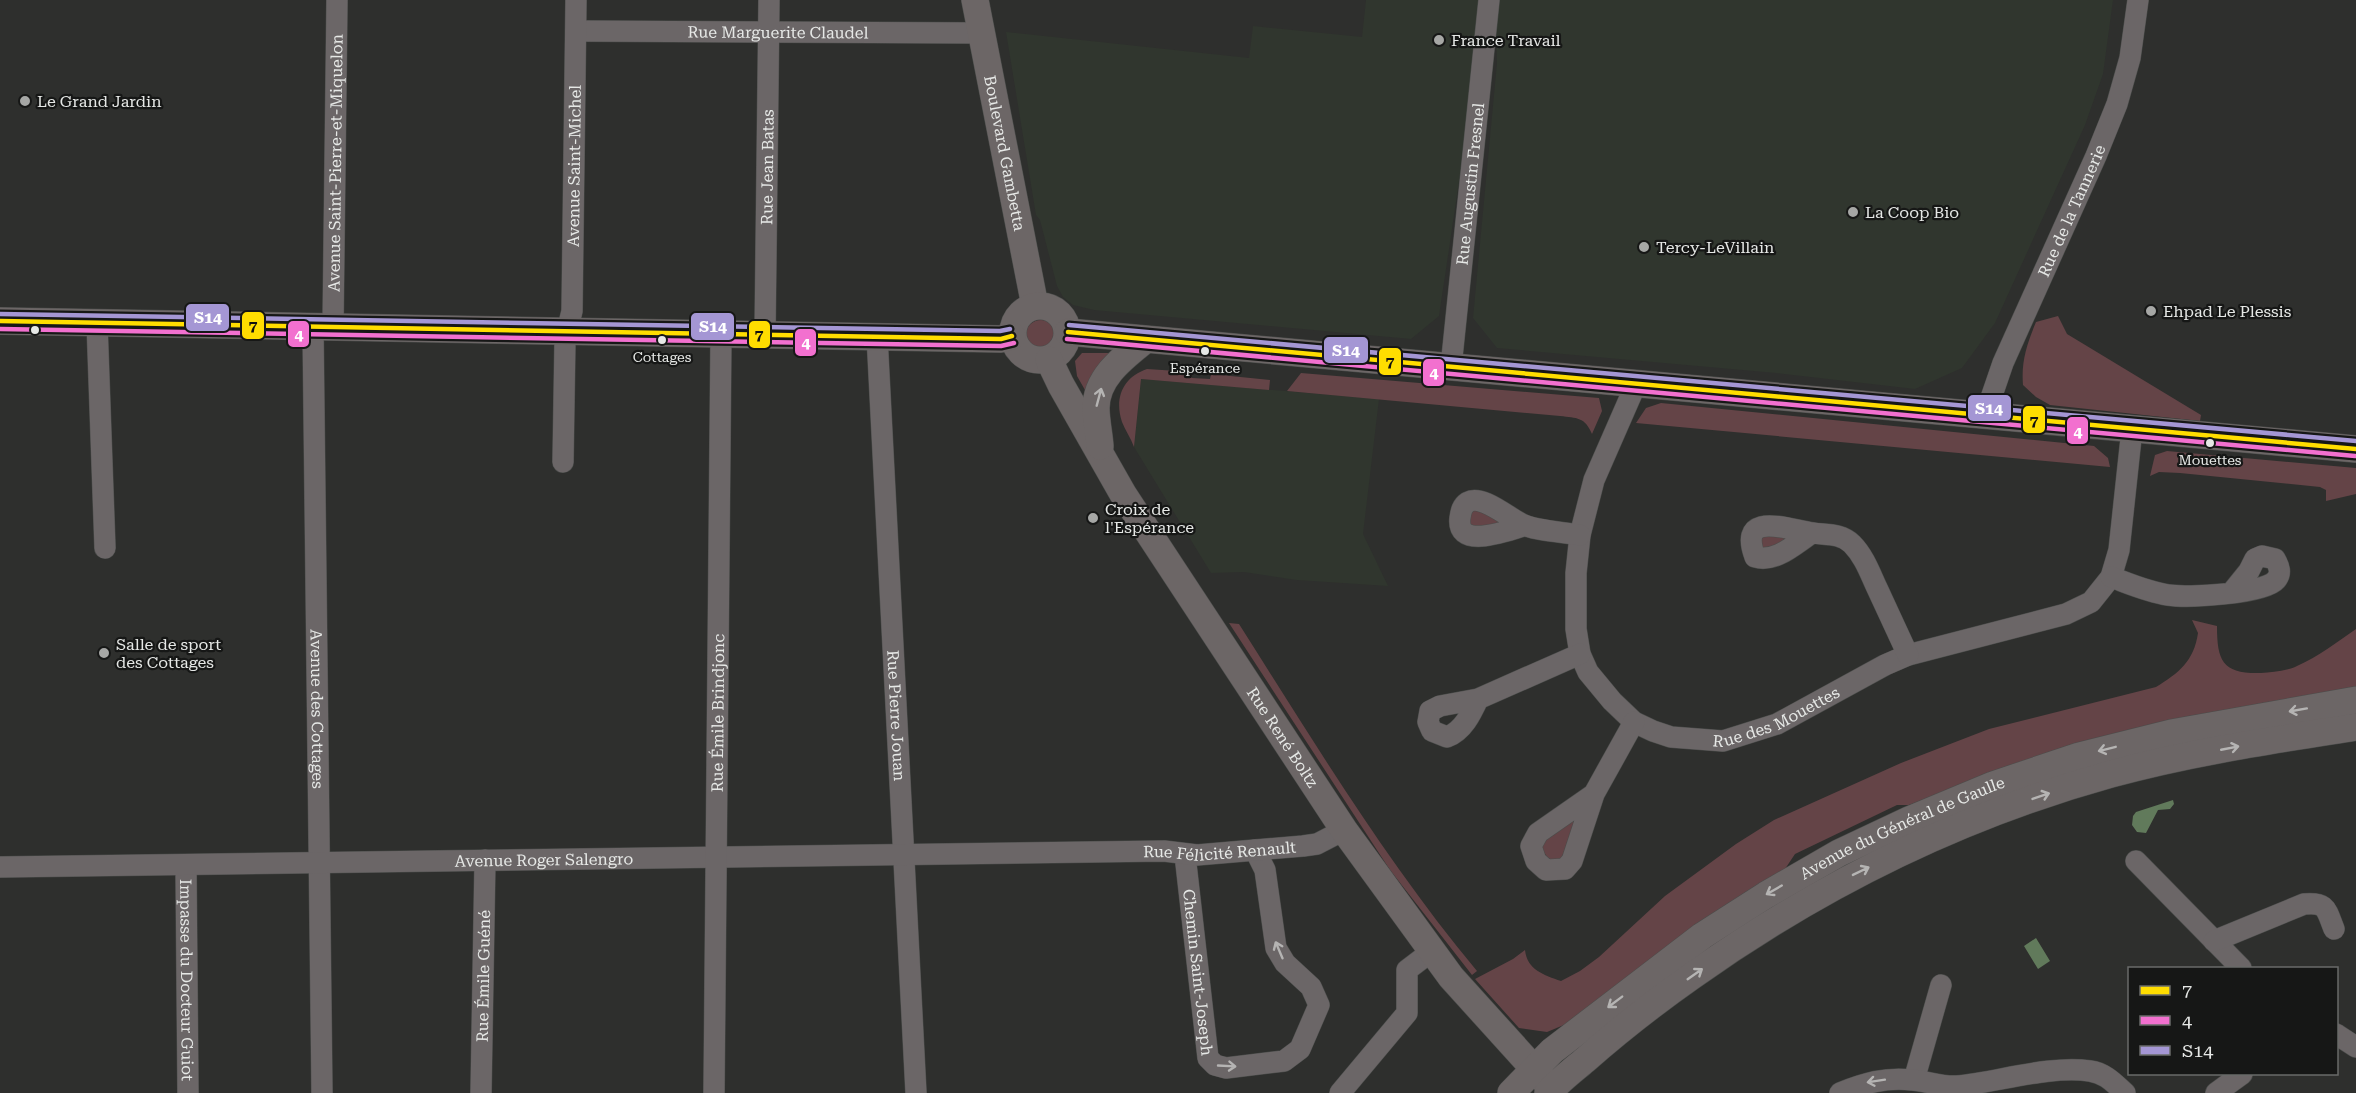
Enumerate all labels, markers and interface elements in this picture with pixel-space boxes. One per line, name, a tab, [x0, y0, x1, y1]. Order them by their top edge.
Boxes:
street label: Rue Marguerite Claudel	[688, 22, 869, 42]
place label: France Travail	[1451, 31, 1561, 50]
marker: France Travail	[1432, 33, 1446, 47]
street label: Avenue Saint-Pierre-et-Miquelon	[324, 34, 346, 292]
street label: Boulevard Gambetta	[980, 74, 1030, 233]
street label: Avenue Saint-Michel	[563, 85, 584, 247]
place label: Le Grand Jardin	[37, 92, 161, 111]
marker: Le Grand Jardin	[18, 94, 32, 108]
street label: Rue Augustin Fresnel	[1452, 102, 1488, 266]
street label: Rue Jean Batas	[757, 109, 777, 225]
street label: Rue de la Tannerie	[2034, 142, 2109, 280]
place label: La Coop Bio	[1865, 203, 1959, 222]
marker: La Coop Bio	[1846, 205, 1860, 219]
place label: Tercy-LeVillain	[1656, 238, 1774, 257]
marker: Tercy-LeVillain	[1637, 240, 1651, 254]
place label: Ehpad Le Plessis	[2163, 302, 2292, 321]
line badge: S14	[185, 303, 230, 332]
marker: Ehpad Le Plessis	[2144, 304, 2158, 318]
text: S14	[194, 308, 222, 327]
line badge: 7	[241, 311, 265, 340]
line badge: S14	[690, 312, 735, 341]
text: 7	[249, 316, 258, 335]
text: S14	[699, 317, 727, 336]
line badge: 4	[287, 320, 310, 348]
line badge: 7	[748, 320, 771, 349]
unlabelled marker	[29, 324, 41, 336]
text: 4	[295, 325, 304, 344]
text: 7	[755, 325, 764, 344]
line badge: 4	[794, 328, 817, 357]
text: 4	[802, 333, 811, 352]
marker: Cottages	[656, 334, 668, 346]
line badge: S14	[1323, 336, 1369, 364]
text: S14	[1332, 341, 1360, 360]
marker: Espérance	[1199, 345, 1211, 357]
line badge: 7	[1378, 347, 1402, 376]
place label: Cottages	[633, 349, 692, 365]
text: 7	[1386, 352, 1395, 371]
line badge: 4	[1422, 358, 1445, 387]
place label: Espérance	[1170, 360, 1240, 376]
text: 4	[1430, 363, 1439, 382]
one-way arrow	[1094, 387, 1105, 406]
line badge: S14	[1967, 394, 2012, 422]
text: S14	[1975, 399, 2003, 418]
line badge: 7	[2022, 405, 2046, 434]
text: 7	[2030, 411, 2039, 430]
line badge: 4	[2066, 416, 2089, 445]
text: 4	[2074, 422, 2083, 441]
marker: Mouettes	[2204, 437, 2216, 449]
place label: Mouettes	[2179, 452, 2242, 468]
place label: Croix de l'Espérance	[1105, 500, 1194, 537]
marker: Croix de l'Espérance	[1086, 511, 1100, 525]
street label: Avenue des Cottages	[307, 629, 328, 789]
street label: Rue Émile Brindjonc	[707, 634, 728, 792]
place label: Salle de sport des Cottages	[116, 635, 221, 672]
marker: Salle de sport des Cottages	[97, 646, 111, 660]
street label: Rue Pierre Jouan	[884, 649, 909, 782]
street label: Rue des Mouettes	[1712, 682, 1843, 751]
street label: Rue René Boltz	[1243, 683, 1323, 791]
one-way arrow	[2289, 705, 2309, 716]
one-way arrow	[2219, 742, 2239, 753]
one-way arrow	[2098, 743, 2117, 755]
street label: Avenue du Général de Gaulle	[1796, 772, 2007, 883]
one-way arrow	[2031, 789, 2050, 800]
street label: Rue Félicité Renault	[1143, 837, 1297, 865]
street label: Avenue Roger Salengro	[455, 849, 633, 870]
one-way arrow	[1852, 865, 1870, 877]
street label: Impasse du Docteur Guiot	[177, 879, 197, 1081]
one-way arrow	[1766, 885, 1784, 896]
street label: Chemin Saint-Joseph	[1179, 888, 1217, 1057]
street label: Rue Émile Guéné	[472, 910, 494, 1042]
one-way arrow	[1273, 941, 1284, 959]
legend	[2128, 967, 2338, 1075]
one-way arrow	[1687, 968, 1703, 980]
text: 7	[2182, 980, 2192, 1001]
one-way arrow	[1608, 996, 1624, 1009]
text: 4	[2182, 1010, 2192, 1031]
text: S14	[2182, 1040, 2213, 1061]
one-way arrow	[1216, 1060, 1236, 1071]
one-way arrow	[1867, 1075, 1886, 1086]

